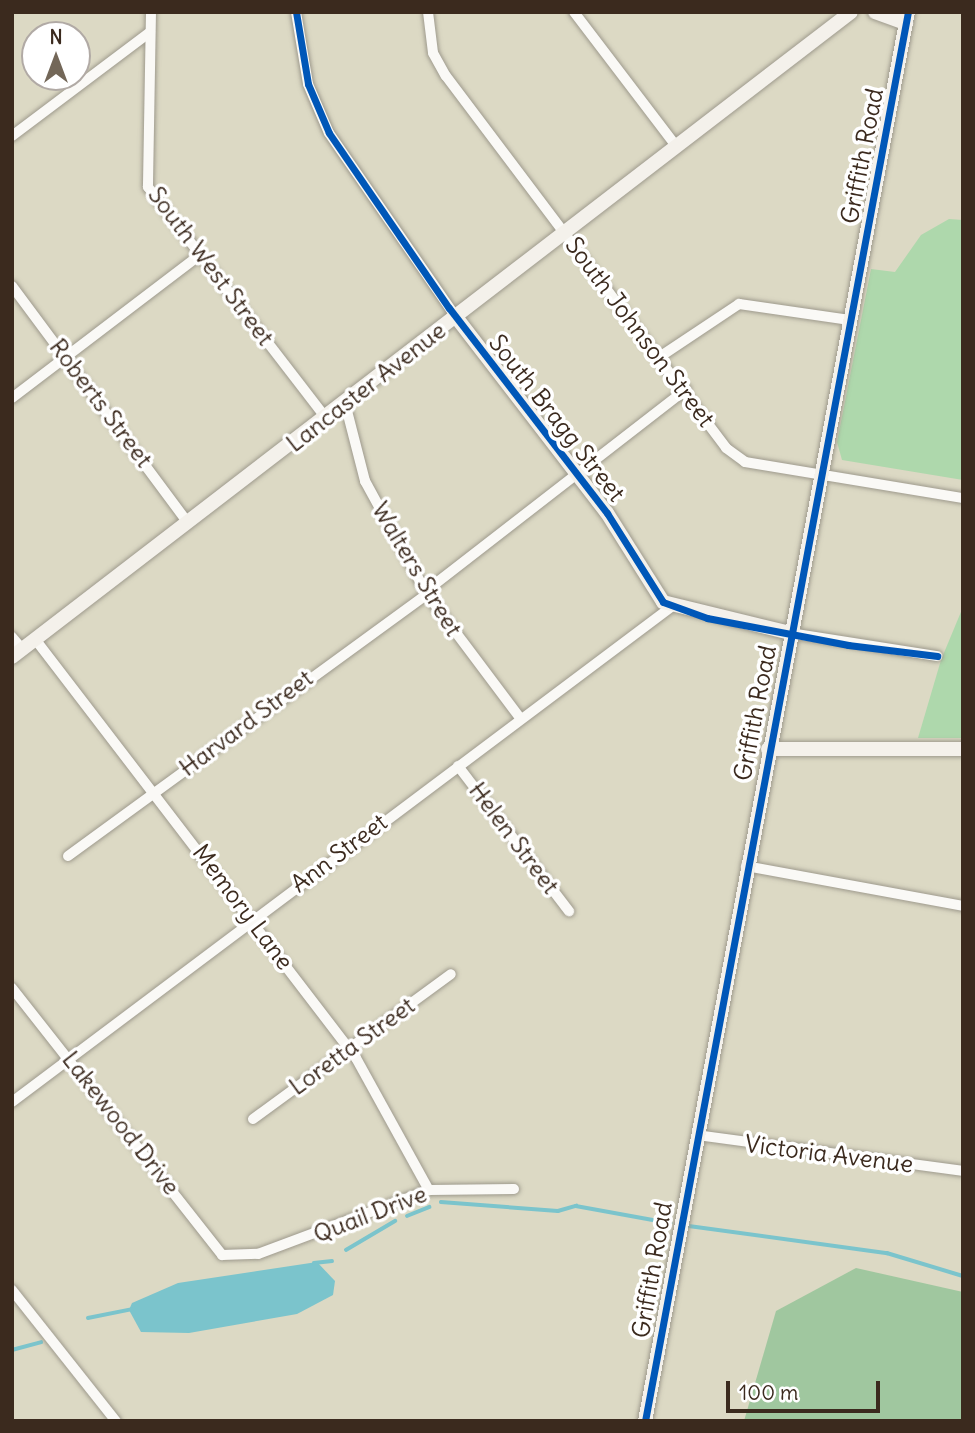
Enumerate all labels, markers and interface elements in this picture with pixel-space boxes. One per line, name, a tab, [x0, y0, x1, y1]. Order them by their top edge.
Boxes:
north arrow	[21, 21, 91, 91]
text: N	[49, 25, 63, 49]
street label: Griffith Road	[835, 86, 889, 226]
street label: South West Street	[142, 181, 280, 351]
street label: South Johnson Street	[559, 232, 721, 432]
street label: Lancaster Avenue	[281, 316, 451, 458]
street label: South Bragg Street	[483, 329, 631, 507]
street label: Roberts Street	[43, 333, 159, 473]
street label: Walters Street	[366, 497, 468, 641]
street label: Griffith Road	[728, 643, 782, 783]
street label: Harvard Street	[174, 664, 318, 782]
street label: Helen Street	[463, 777, 565, 899]
street label: Ann Street	[285, 808, 393, 898]
street label: Memory Lane	[187, 839, 299, 975]
street label: Loretta Street	[284, 991, 420, 1101]
street label: Lakewood Drive	[56, 1046, 186, 1200]
street label: Victoria Avenue	[743, 1129, 915, 1179]
street label: Quail Drive	[309, 1179, 431, 1249]
street label: Griffith Road	[626, 1200, 678, 1340]
scale bar	[730, 1366, 884, 1410]
text: 100 m	[739, 1379, 798, 1406]

